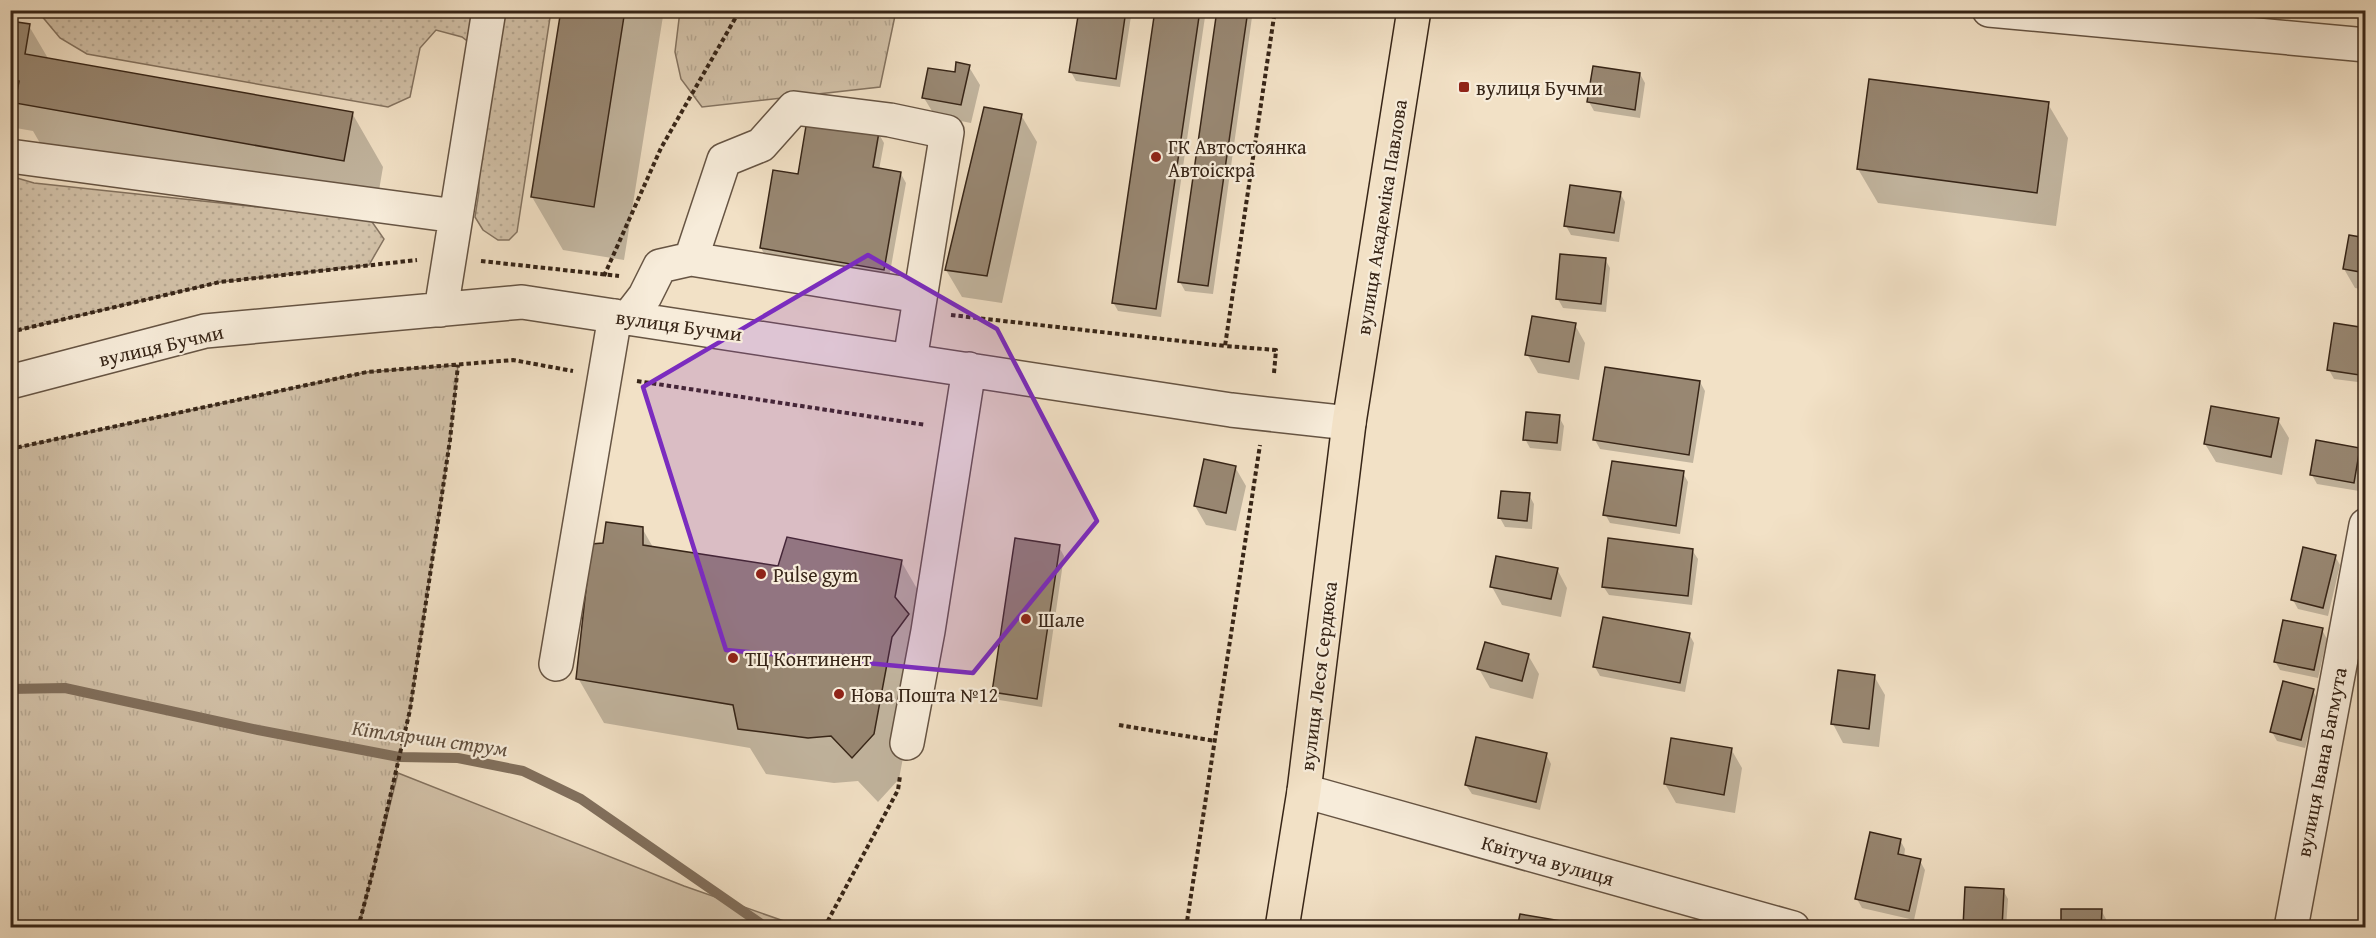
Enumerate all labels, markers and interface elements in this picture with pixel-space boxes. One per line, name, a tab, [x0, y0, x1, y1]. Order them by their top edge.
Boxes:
place label: вулиця Бучми	[1476, 73, 1603, 102]
marker: вулиця Бучми	[1457, 80, 1471, 94]
street label: вулиця Академіка Павлова	[1348, 97, 1414, 337]
place label: ГК Автостоянка Автоіскра	[1168, 132, 1307, 184]
marker: ГК Автостоянка Автоіскра	[1149, 150, 1163, 164]
street label: вулиця Бучми	[614, 302, 744, 348]
street label: вулиця Бучми	[96, 317, 226, 373]
place label: Pulse gym	[773, 560, 859, 589]
marker: Pulse gym	[754, 567, 768, 581]
street label: вулиця Леся Сердюка	[1292, 579, 1344, 772]
place label: Шале	[1038, 605, 1085, 634]
marker: Шале	[1019, 612, 1033, 626]
place label: ТЦ Континент	[745, 644, 872, 673]
marker: ТЦ Континент	[726, 651, 740, 665]
street label: вулиця Івана Багмута	[2288, 664, 2354, 859]
place label: Нова Пошта №12	[851, 680, 998, 709]
marker: Нова Пошта №12	[832, 687, 846, 701]
water label: Кітлярчин струм	[350, 712, 510, 764]
street label: Квітуча вулиця	[1478, 827, 1618, 893]

